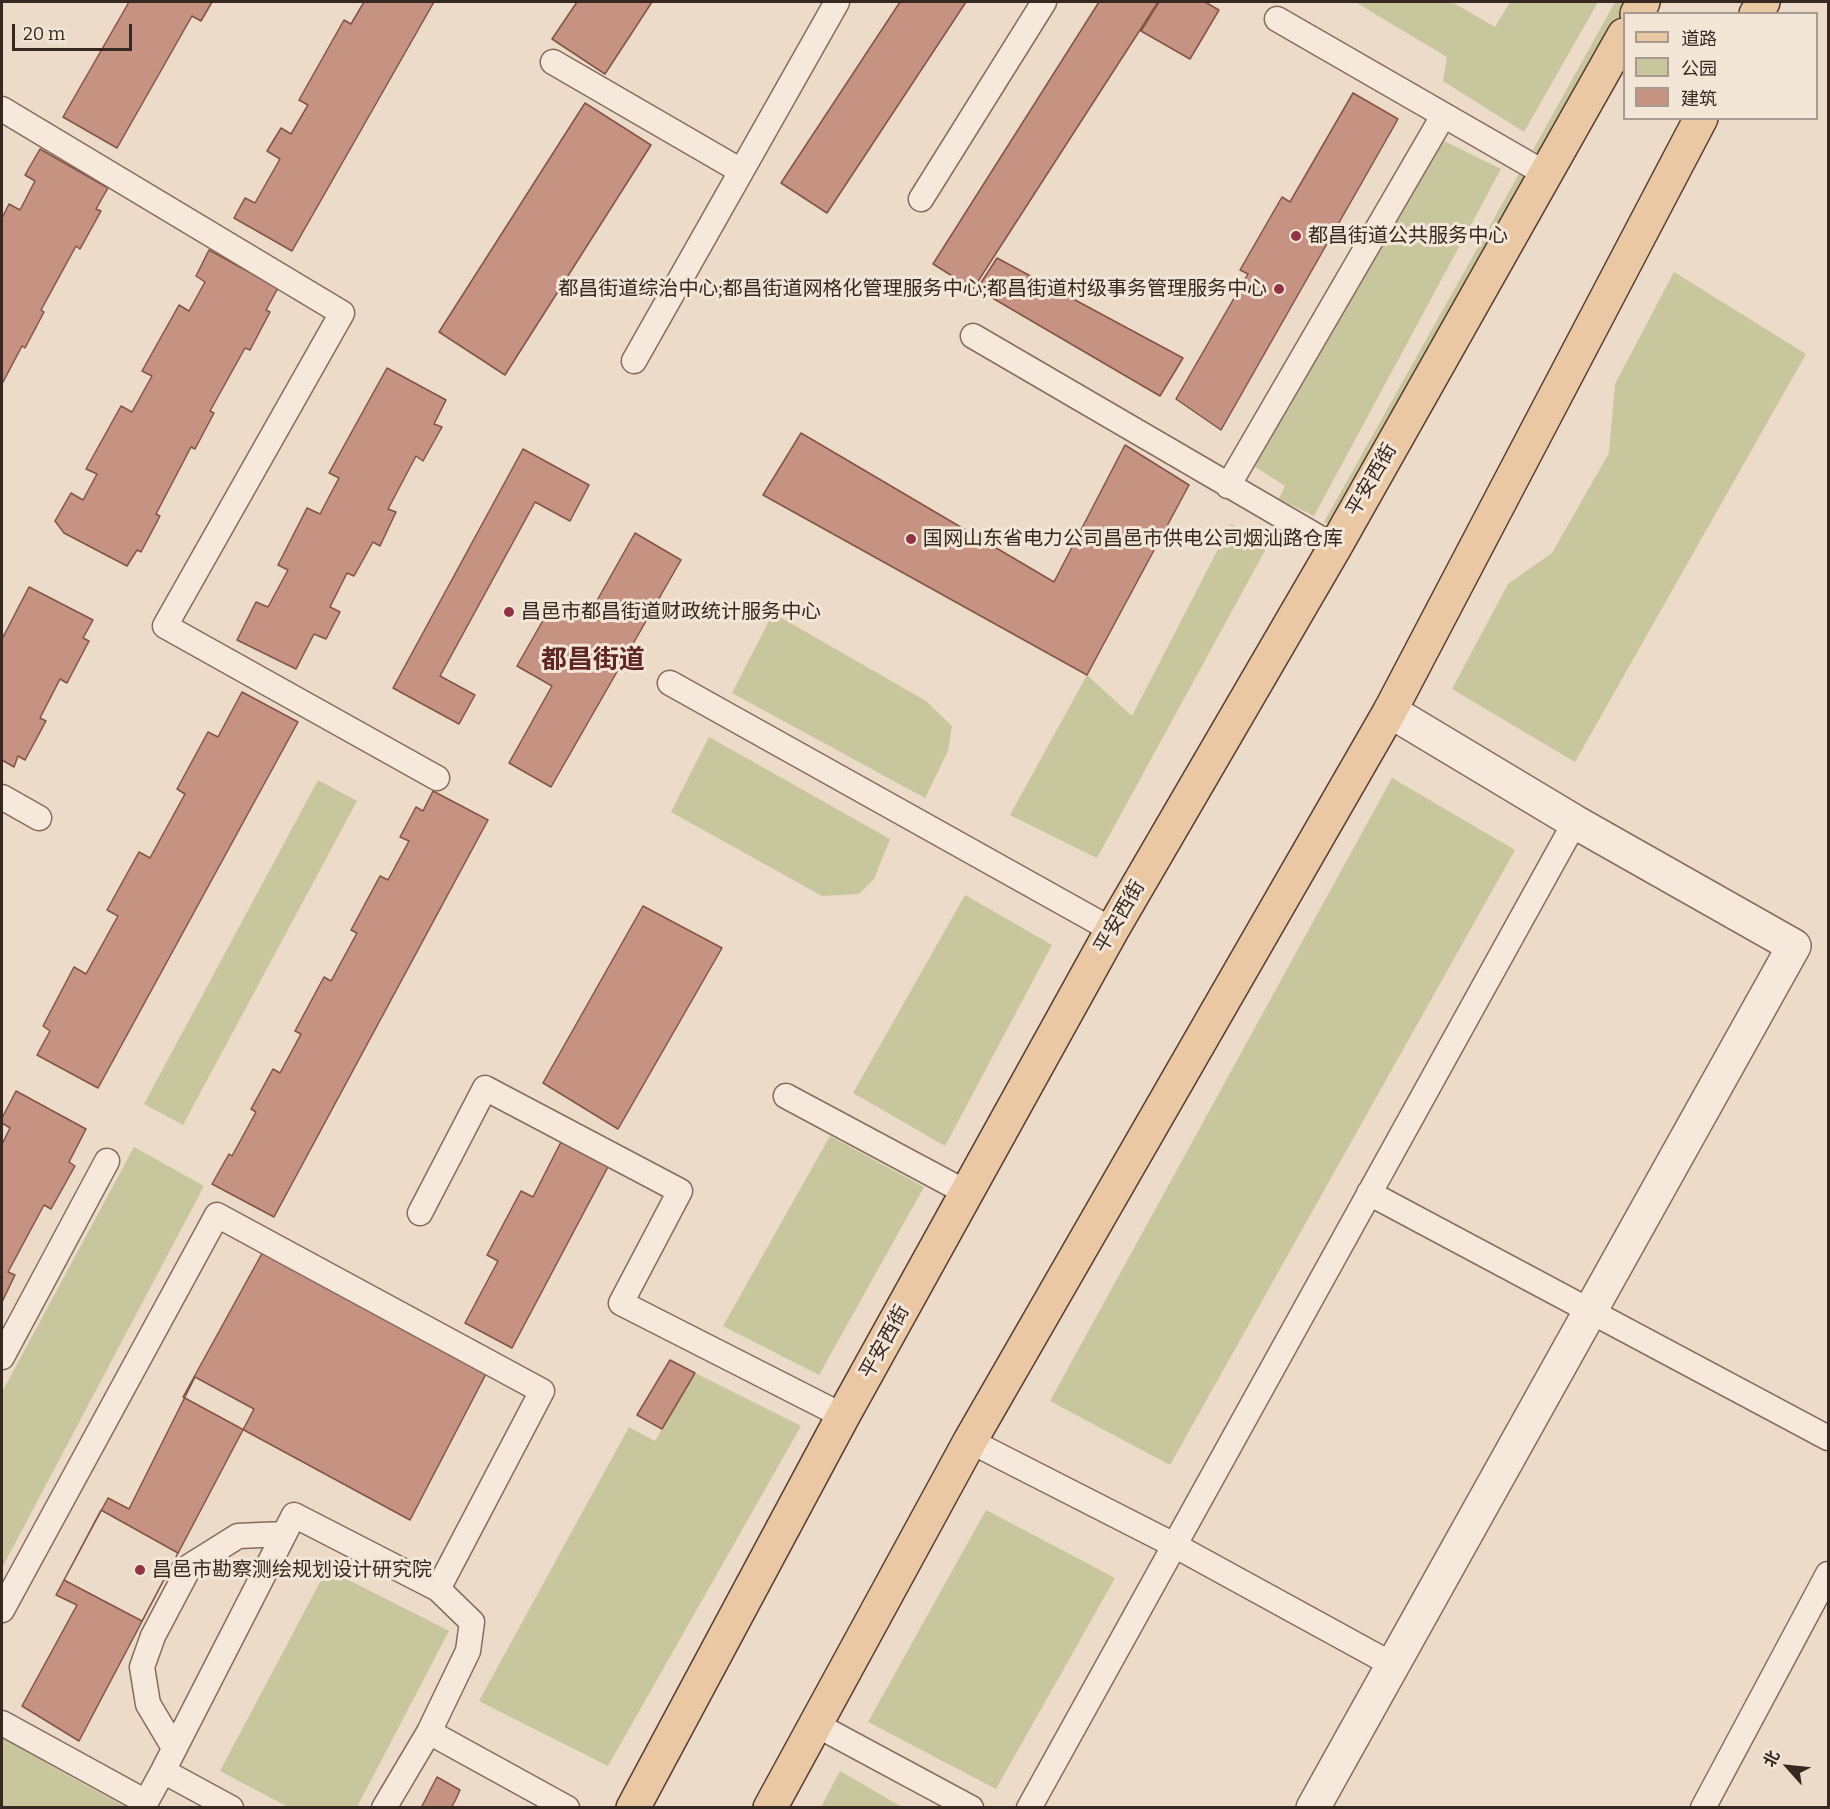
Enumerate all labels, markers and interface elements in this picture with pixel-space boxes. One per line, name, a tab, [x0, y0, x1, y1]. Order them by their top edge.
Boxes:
scale bar	[15, 12, 135, 50]
legend	[1623, 12, 1818, 120]
text: 20 m	[23, 23, 65, 45]
text: 道路	[1681, 28, 1717, 50]
text: 公园	[1681, 58, 1717, 80]
text: 建筑	[1681, 88, 1717, 110]
place label: 都昌街道公共服务中心	[1308, 224, 1508, 248]
marker: 都昌街道公共服务中心	[1289, 229, 1303, 243]
place label: 都昌街道综治中心;都昌街道网格化管理服务中心;都昌街道村级事务管理服务中心	[558, 277, 1267, 301]
marker: 都昌街道综治中心;都昌街道网格化管理服务中心;都昌街道村级事务管理服务中心	[1272, 282, 1286, 296]
street label: 平安西街	[1342, 439, 1402, 521]
place label: 国网山东省电力公司昌邑市供电公司烟汕路仓库	[923, 527, 1343, 551]
marker: 国网山东省电力公司昌邑市供电公司烟汕路仓库	[904, 532, 918, 546]
place label: 昌邑市都昌街道财政统计服务中心	[521, 600, 821, 624]
marker: 昌邑市都昌街道财政统计服务中心	[502, 605, 516, 619]
district label: 都昌街道	[541, 645, 645, 677]
street label: 平安西街	[1090, 876, 1150, 958]
street label: 平安西街	[855, 1301, 915, 1383]
place label: 昌邑市勘察测绘规划设计研究院	[152, 1558, 432, 1582]
marker: 昌邑市勘察测绘规划设计研究院	[133, 1563, 147, 1577]
north arrow	[1758, 1737, 1818, 1797]
text: 北	[1759, 1747, 1784, 1770]

